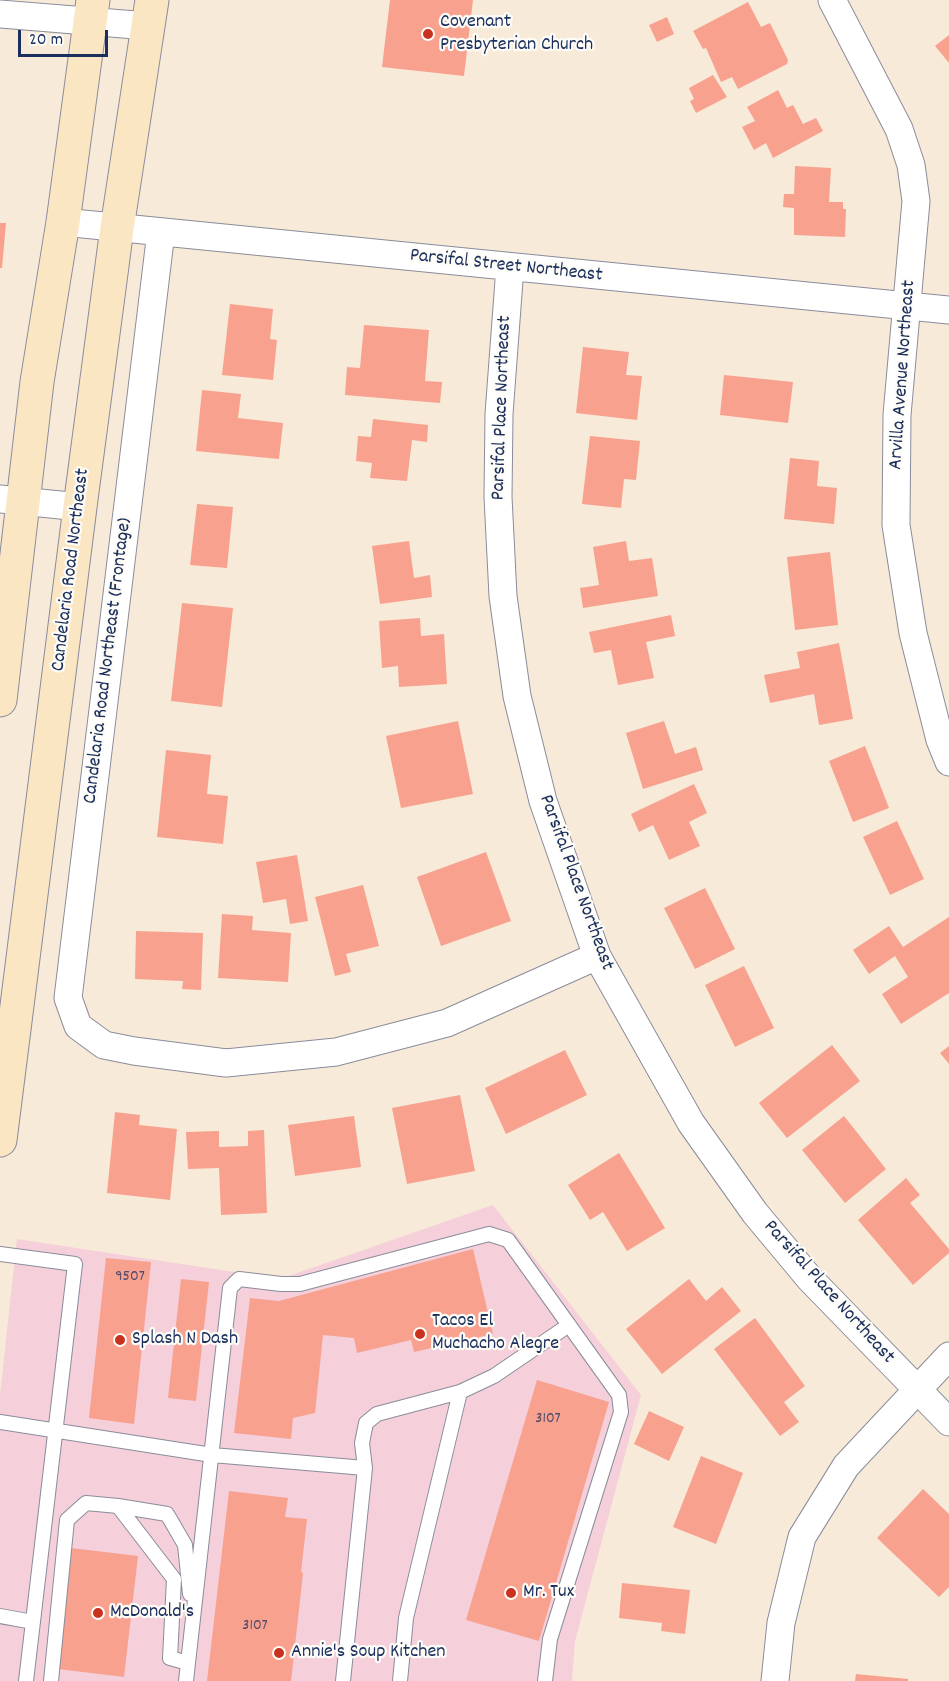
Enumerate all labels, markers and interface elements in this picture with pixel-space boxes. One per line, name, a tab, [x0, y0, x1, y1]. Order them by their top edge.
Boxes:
place label: Covenant Presbyterian Church	[440, 11, 593, 58]
scale bar	[21, 18, 111, 56]
marker: Covenant Presbyterian Church	[421, 27, 435, 41]
text: 20 m	[29, 28, 63, 53]
street label: Parsifal Street Northeast	[408, 245, 604, 289]
street label: Arvilla Avenue Northeast	[885, 279, 923, 471]
street label: Parsifal Place Northeast	[488, 315, 518, 501]
street label: Candelaria Road Northeast	[48, 467, 96, 673]
street label: Candelaria Road Northeast (Frontage)	[80, 517, 138, 805]
street label: Parsifal Place Northeast	[532, 792, 618, 974]
street label: Parsifal Place Northeast	[757, 1216, 899, 1370]
house number: 9507	[115, 1268, 145, 1288]
place label: Tacos El Muchacho Alegre	[432, 1310, 559, 1357]
marker: Tacos El Muchacho Alegre	[413, 1327, 427, 1341]
place label: Splash N Dash	[132, 1328, 238, 1352]
marker: Splash N Dash	[113, 1333, 127, 1347]
house number: 3107	[535, 1410, 561, 1430]
place label: Mr. Tux	[523, 1581, 574, 1605]
marker: Mr. Tux	[504, 1586, 518, 1600]
place label: McDonald's	[110, 1601, 194, 1625]
marker: McDonald's	[91, 1606, 105, 1620]
house number: 3107	[242, 1617, 268, 1637]
place label: Annie's Soup Kitchen	[291, 1641, 445, 1665]
marker: Annie's Soup Kitchen	[272, 1646, 286, 1660]

